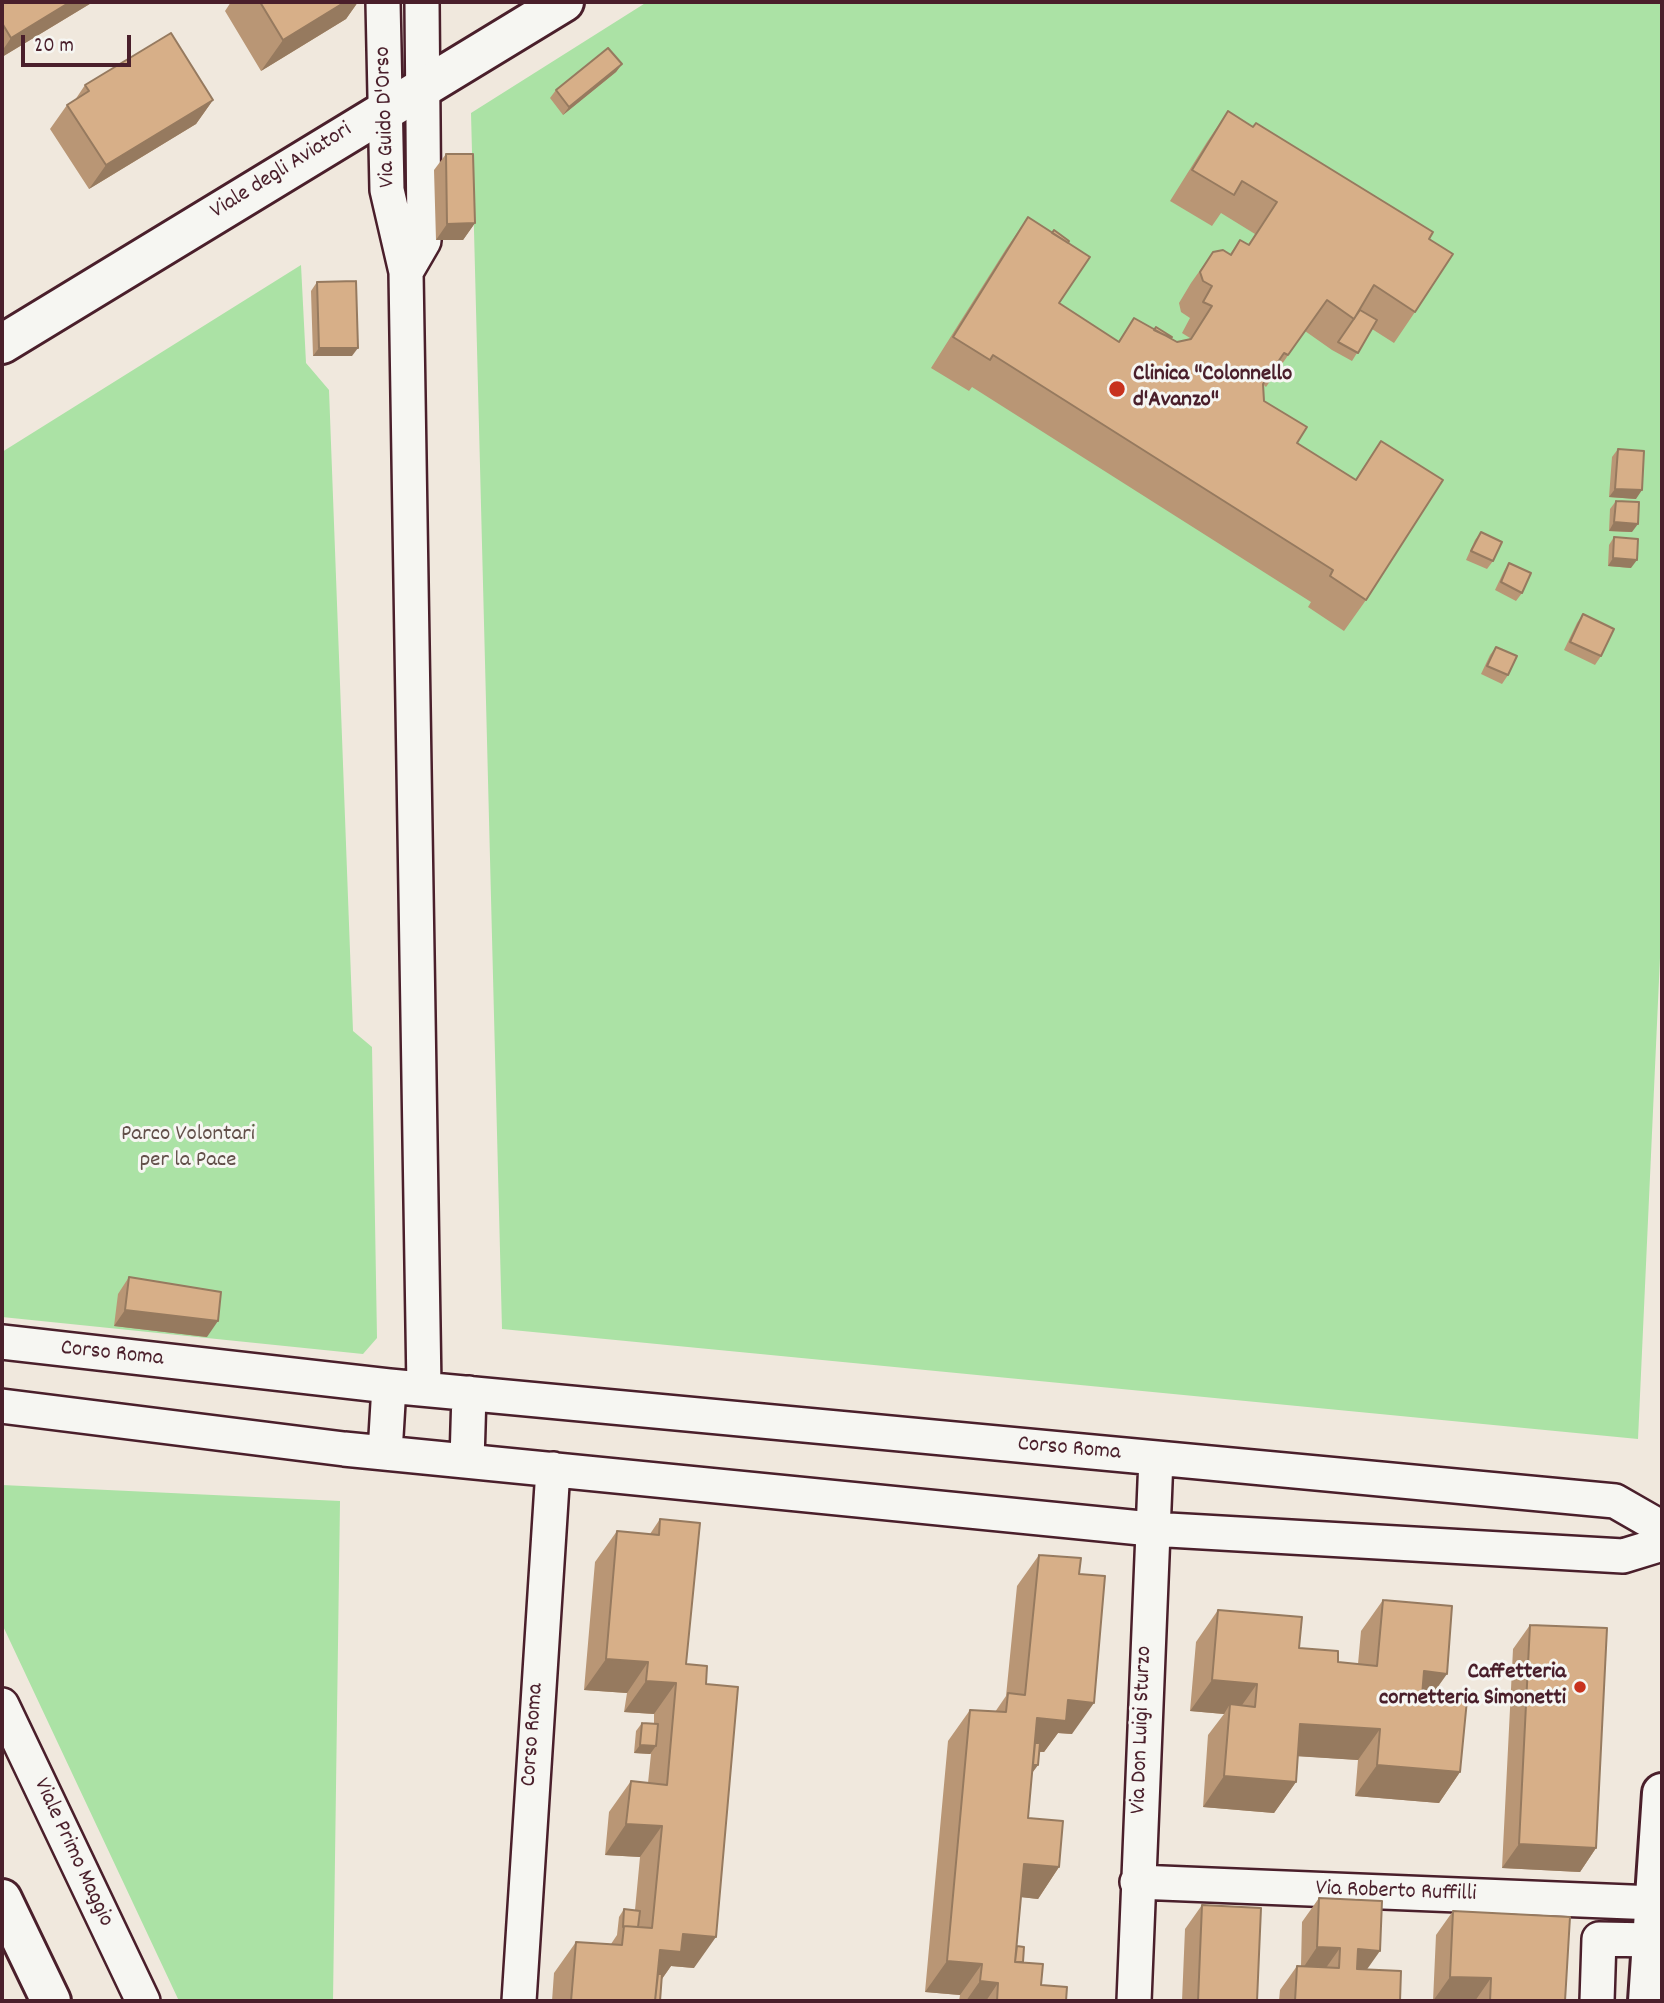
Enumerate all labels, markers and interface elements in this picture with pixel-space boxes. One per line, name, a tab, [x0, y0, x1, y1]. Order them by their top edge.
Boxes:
scale bar	[24, 21, 135, 65]
text: 20 m	[34, 32, 74, 62]
street label: Via Guido D'Orso	[371, 46, 403, 188]
street label: Viale degli Aviatori	[206, 118, 358, 226]
place label: Clinica "Colonnello d'Avanzo"	[1133, 362, 1292, 416]
marker: Clinica "Colonnello d'Avanzo"	[1107, 379, 1127, 399]
park label: Parco Volontari per la Pace	[121, 1122, 255, 1176]
street label: Corso Roma	[59, 1336, 165, 1374]
street label: Corso Roma	[1016, 1432, 1122, 1468]
street label: Via Don Luigi Sturzo	[1126, 1645, 1160, 1815]
place label: Caffetteria cornetteria Simonetti	[1379, 1660, 1566, 1714]
marker: Caffetteria cornetteria Simonetti	[1572, 1679, 1588, 1695]
street label: Corso Roma	[517, 1682, 551, 1788]
street label: Viale Primo Maggio	[26, 1775, 118, 1931]
street label: Via Roberto Ruffilli	[1315, 1876, 1477, 1910]

